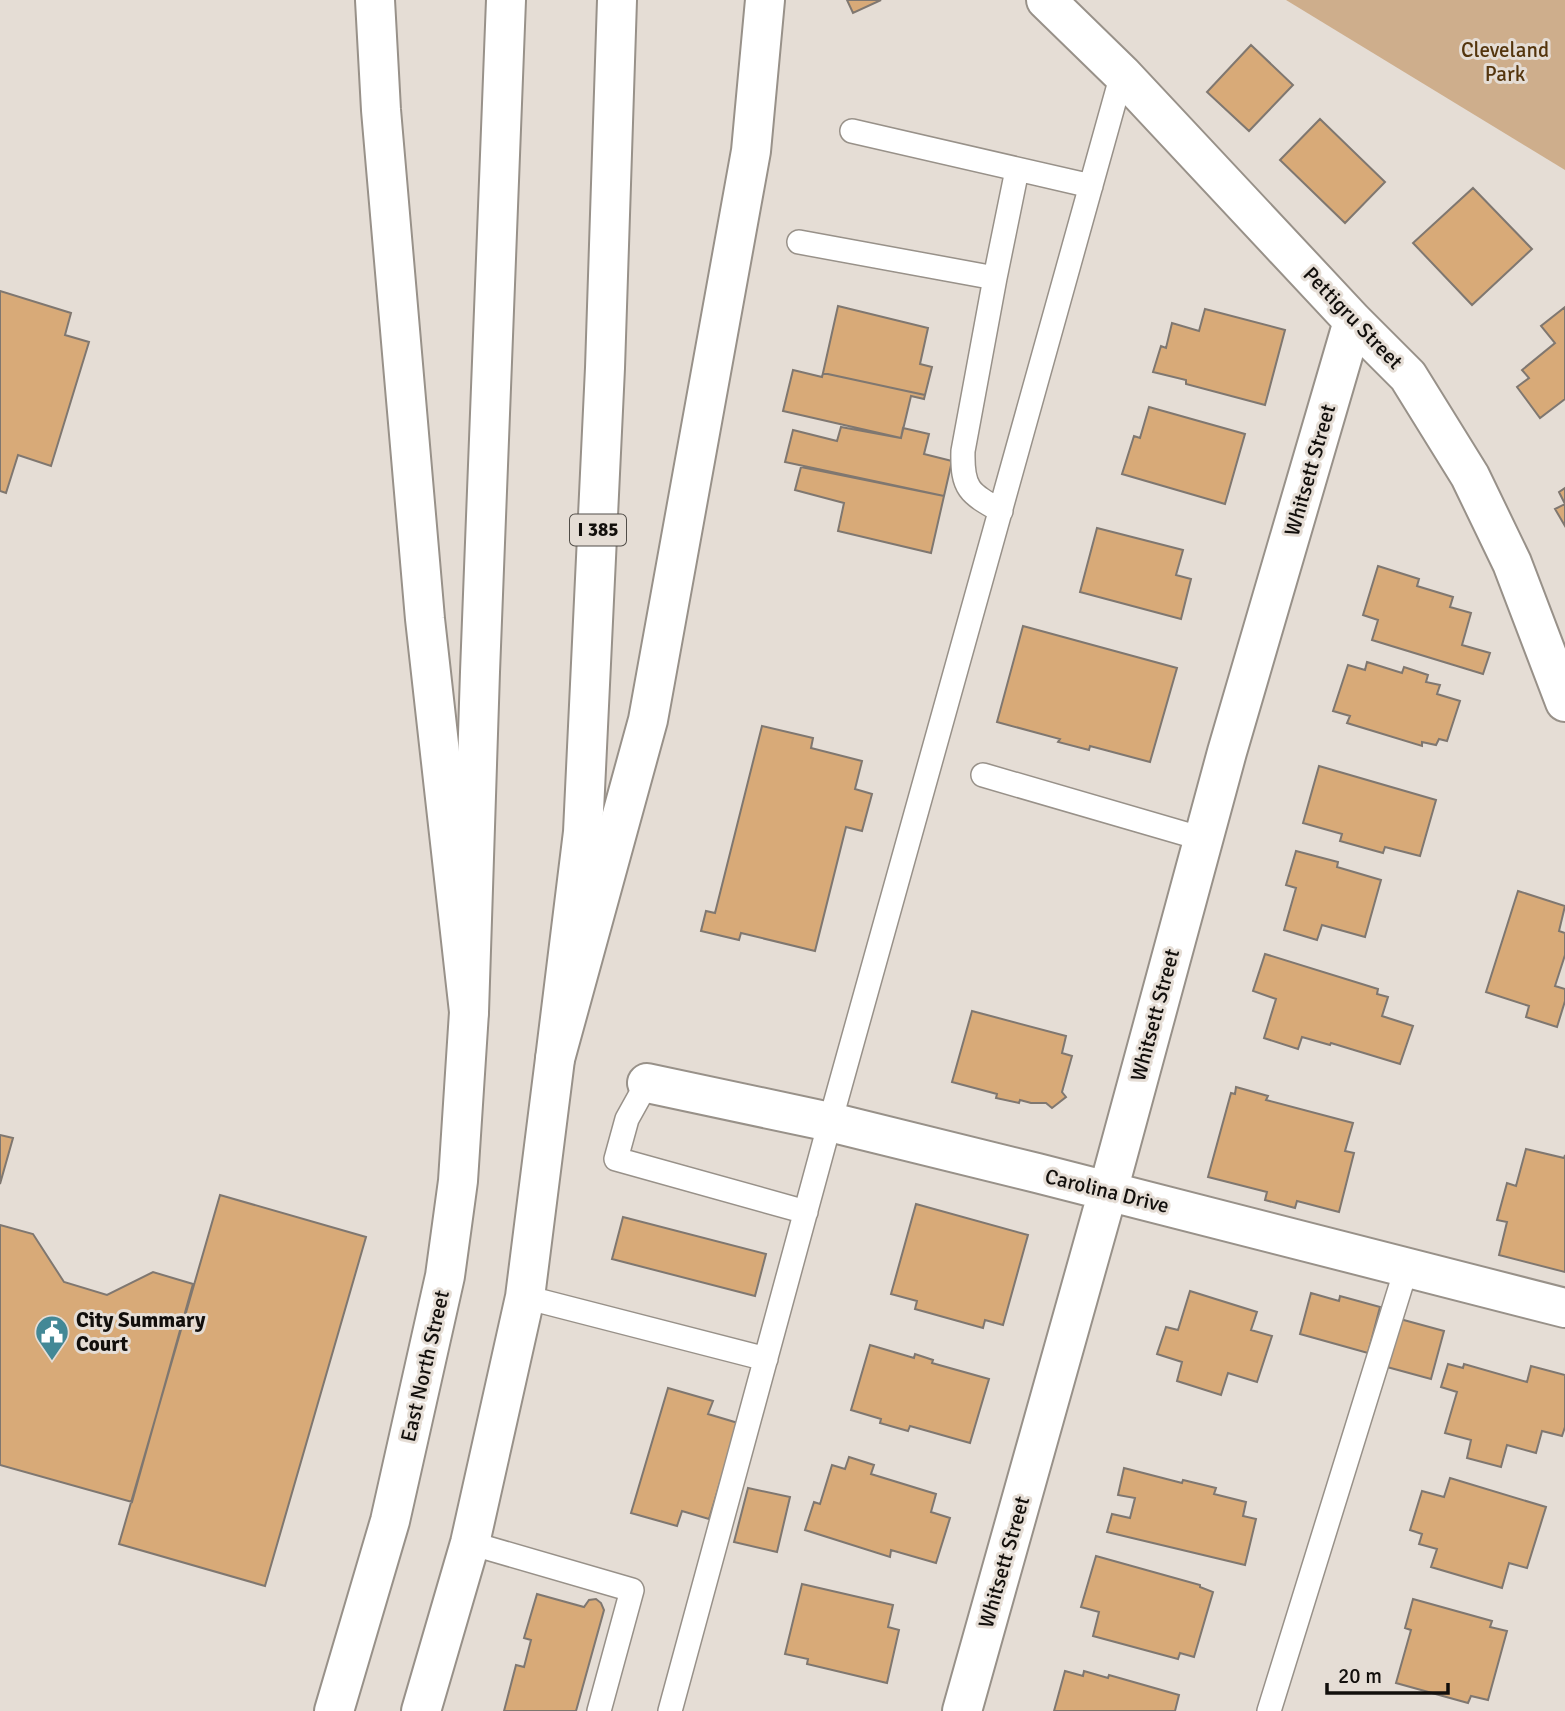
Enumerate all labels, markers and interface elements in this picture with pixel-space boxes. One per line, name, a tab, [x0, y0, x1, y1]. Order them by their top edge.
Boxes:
park label: Cleveland Park	[1461, 37, 1549, 87]
street label: Pettigru Street	[1298, 261, 1408, 375]
street label: Whitsett Street	[1279, 401, 1341, 539]
road number: I 385	[570, 514, 626, 545]
street label: Whitsett Street	[1125, 946, 1185, 1084]
street label: Carolina Drive	[1042, 1163, 1172, 1219]
street label: East North Street	[395, 1288, 455, 1444]
place label: City Summary Court	[76, 1307, 206, 1357]
public building icon: City Summary Court	[33, 1313, 71, 1362]
street label: Whitsett Street	[973, 1493, 1035, 1631]
scale bar	[1327, 1652, 1448, 1696]
text: 20 m	[1338, 1663, 1382, 1689]

